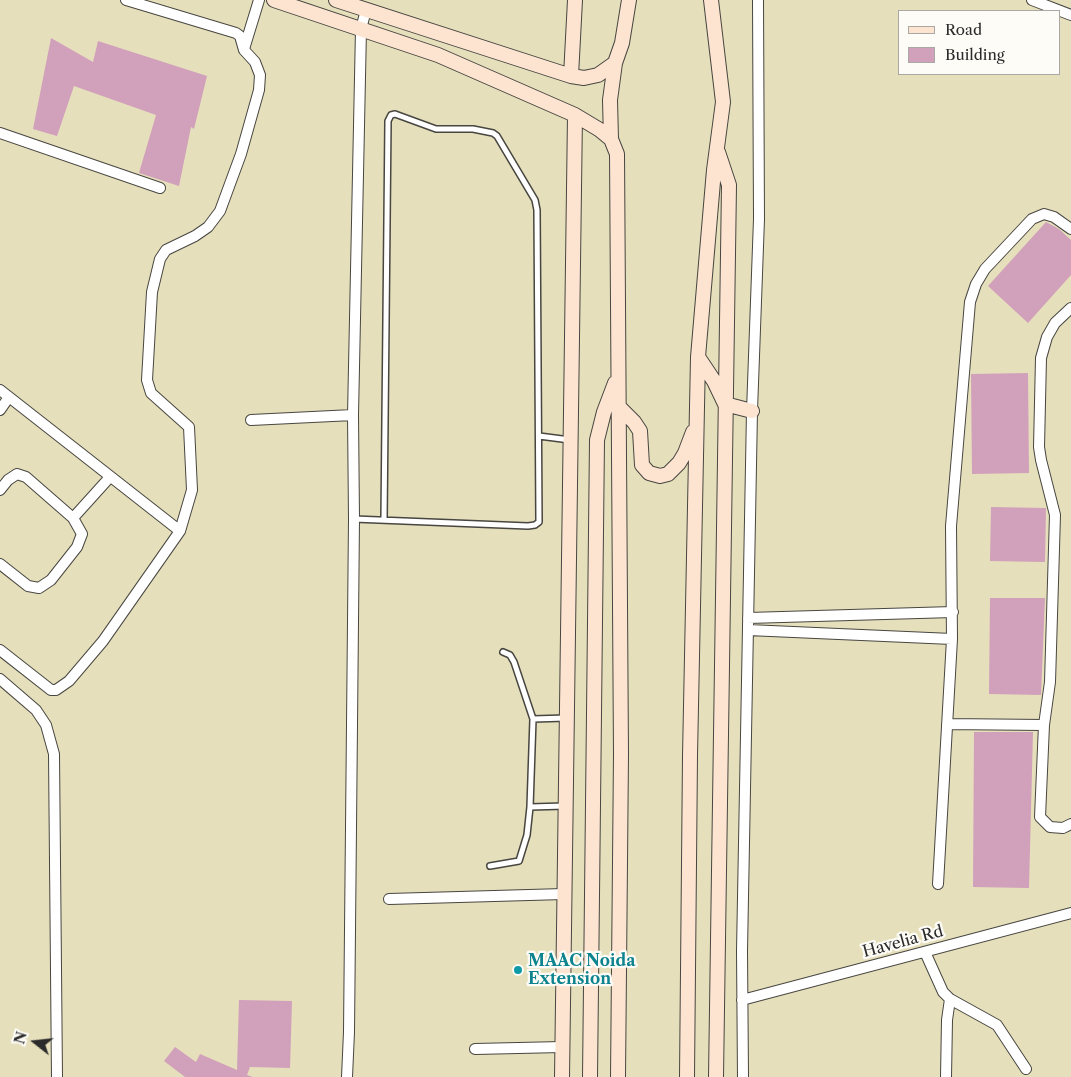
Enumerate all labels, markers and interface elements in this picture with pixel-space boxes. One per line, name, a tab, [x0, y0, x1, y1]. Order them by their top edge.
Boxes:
legend	[898, 10, 1061, 75]
text: Road	[945, 20, 982, 39]
text: Building	[945, 45, 1005, 64]
street label: Havelia Rd	[861, 922, 945, 962]
place label: MAAC Noida Extension	[528, 951, 635, 989]
marker: MAAC Noida Extension	[512, 964, 524, 976]
north arrow	[10, 1017, 60, 1067]
text: N	[10, 1030, 31, 1046]

